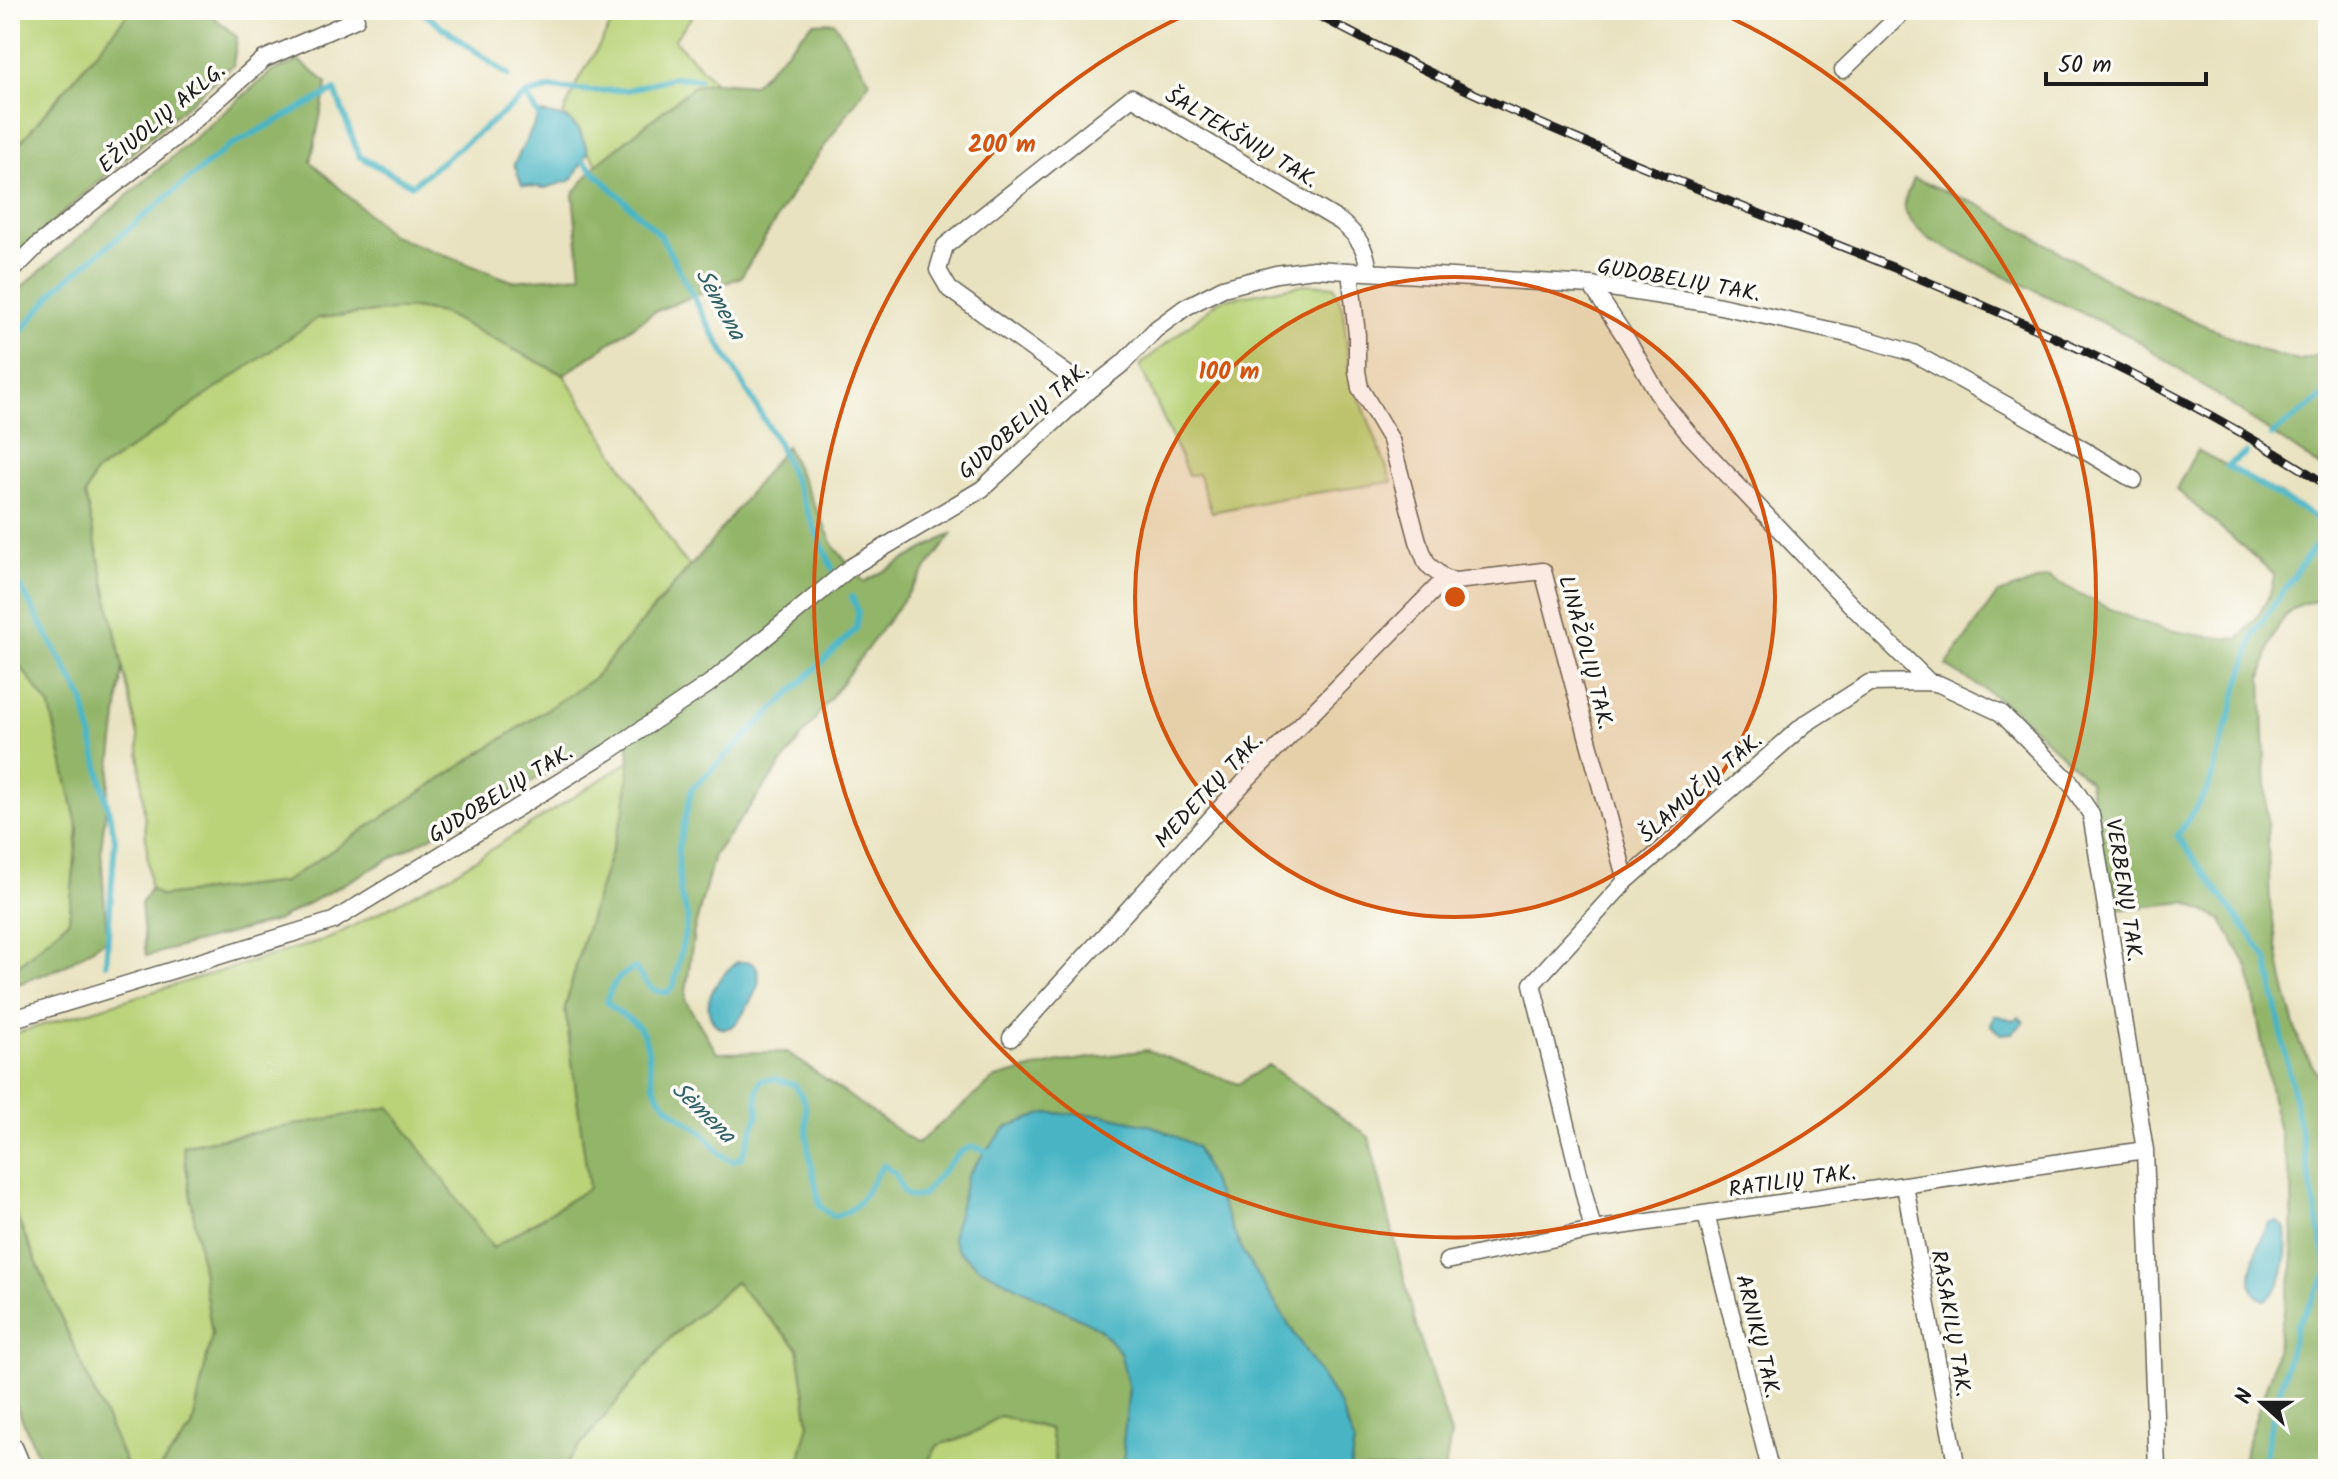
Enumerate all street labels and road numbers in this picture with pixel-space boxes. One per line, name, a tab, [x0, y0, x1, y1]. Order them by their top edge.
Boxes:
street label: EŽIUOLIŲ AKLG.	[91, 55, 234, 183]
street label: ŠALTEKŠNIŲ TAK.	[1158, 80, 1324, 199]
street label: GUDOBELIŲ TAK.	[1594, 250, 1763, 313]
street label: GUDOBELIŲ TAK.	[951, 355, 1098, 489]
street label: LINAŽOLIŲ TAK.	[1547, 572, 1622, 733]
street label: ŠLAMUČIŲ TAK.	[1632, 725, 1771, 853]
street label: MEDETKŲ TAK.	[1147, 726, 1273, 857]
street label: GUDOBELIŲ TAK.	[422, 737, 581, 854]
street label: VERBENŲ TAK.	[2094, 816, 2151, 964]
street label: RATILIŲ TAK.	[1726, 1156, 1858, 1209]
street label: RASAKILŲ TAK.	[1919, 1247, 1980, 1399]
street label: ARNIKŲ TAK.	[1724, 1271, 1789, 1402]

